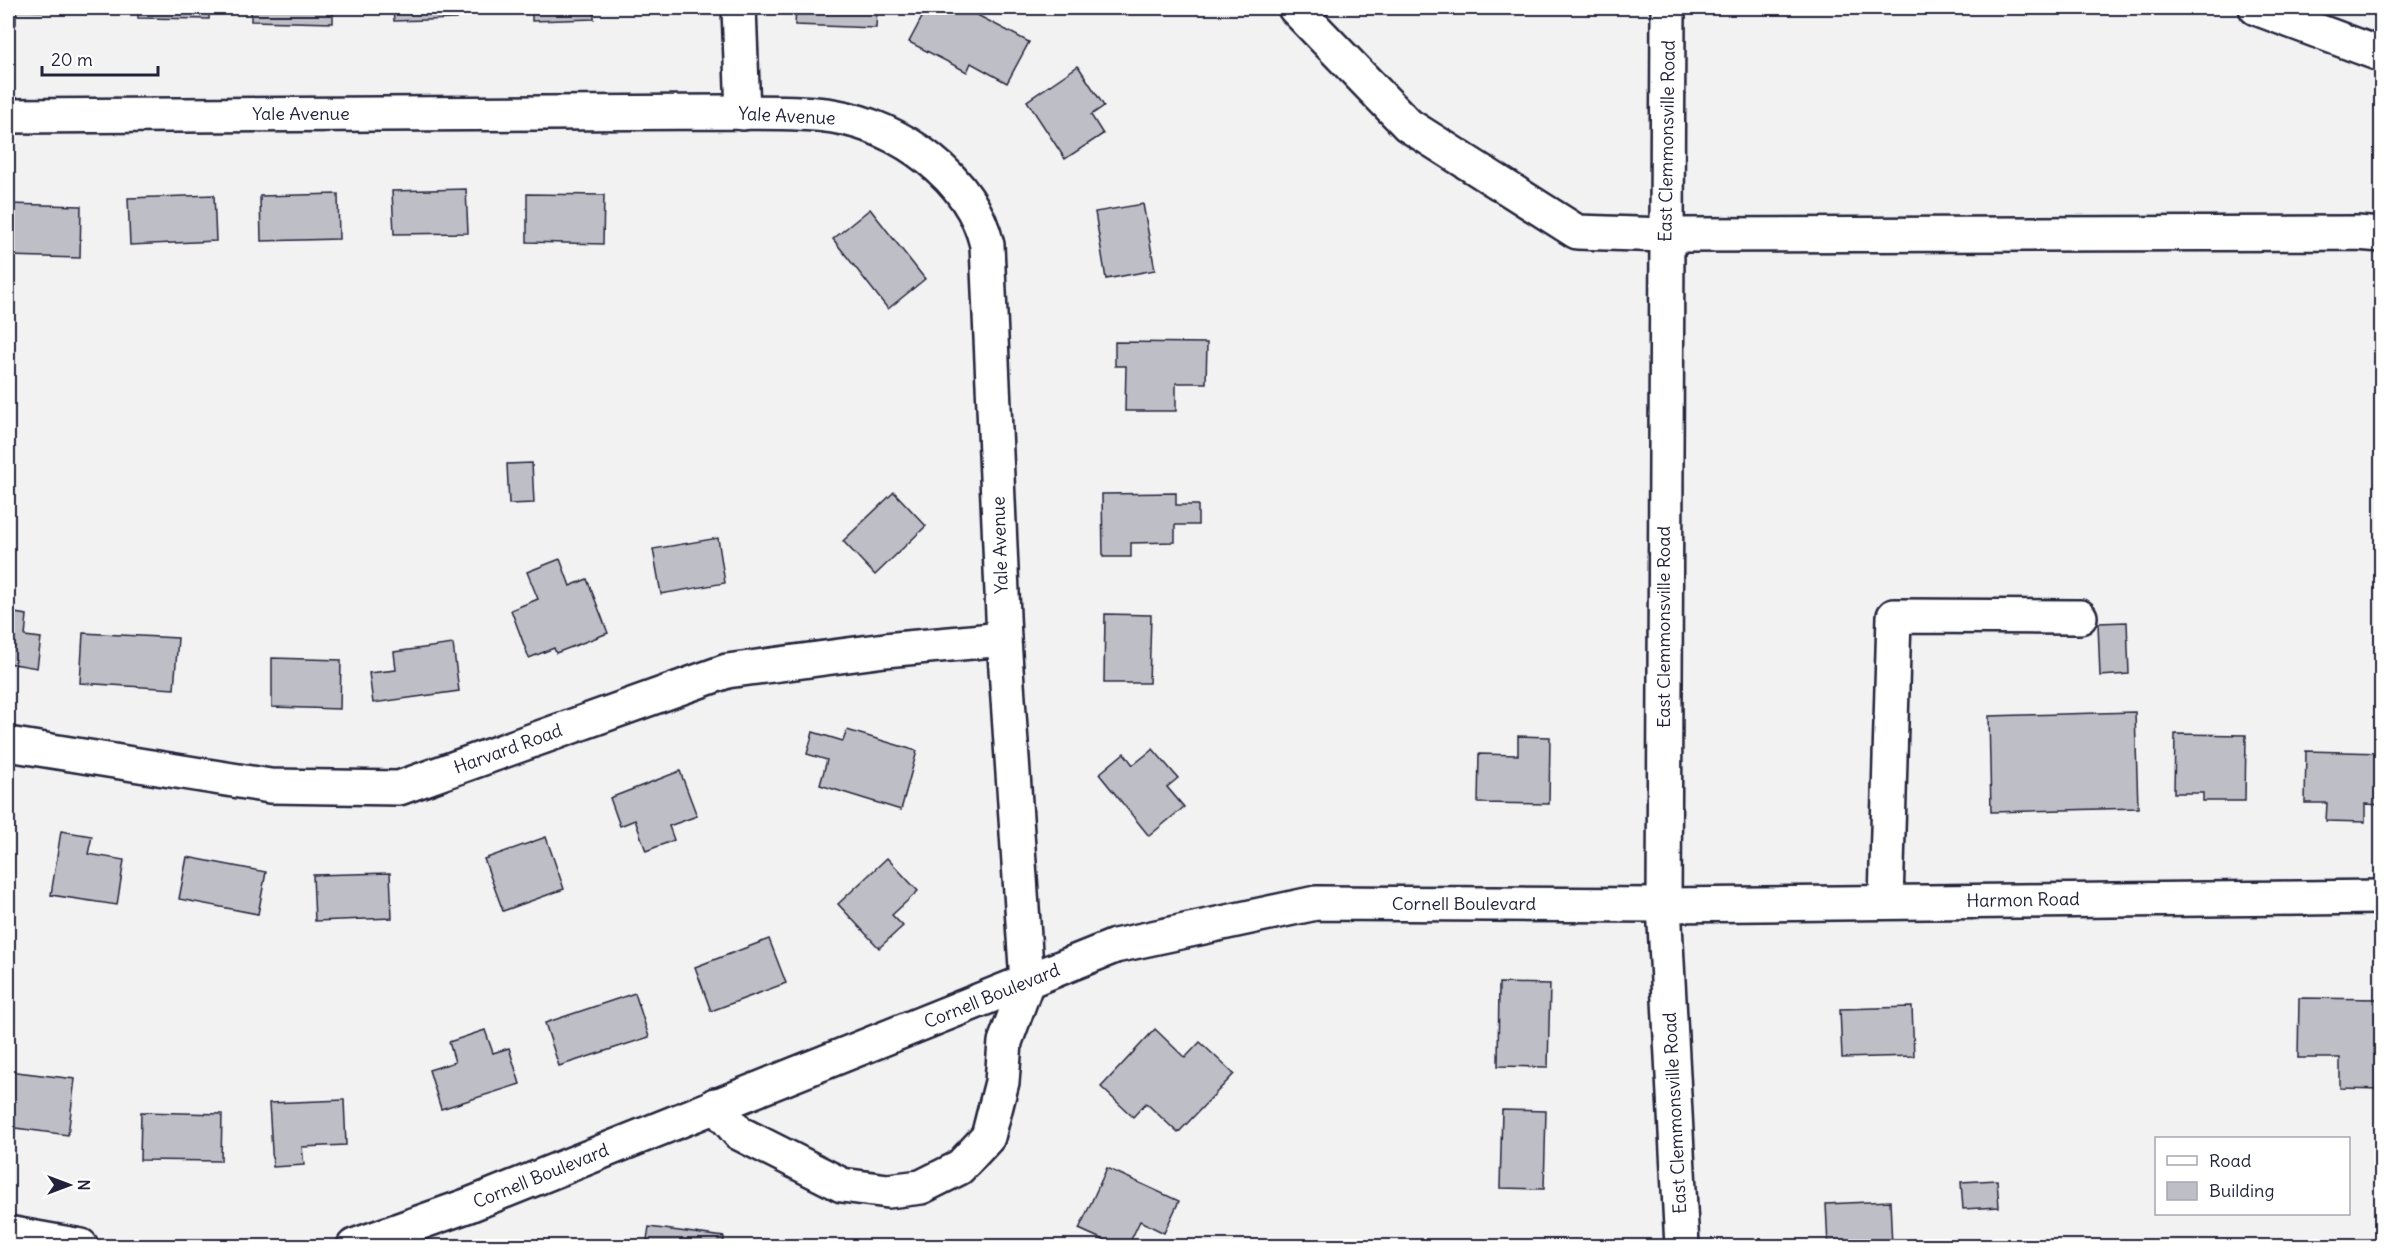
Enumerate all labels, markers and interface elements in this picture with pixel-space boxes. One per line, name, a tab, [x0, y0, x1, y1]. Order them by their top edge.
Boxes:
scale bar	[42, 39, 158, 77]
street label: East Clemmonsville Road	[1653, 39, 1680, 242]
text: 20 m	[51, 48, 93, 71]
street label: Yale Avenue	[738, 101, 836, 130]
street label: Yale Avenue	[252, 102, 350, 125]
street label: Yale Avenue	[986, 496, 1013, 594]
street label: East Clemmonsville Road	[1652, 526, 1675, 728]
street label: Harvard Road	[450, 718, 566, 779]
street label: Harmon Road	[1966, 887, 2080, 912]
street label: Cornell Boulevard	[1392, 892, 1537, 915]
street label: Cornell Boulevard	[921, 958, 1063, 1033]
street label: East Clemmonsville Road	[1658, 1011, 1691, 1215]
legend	[2155, 1137, 2350, 1215]
street label: Cornell Boulevard	[470, 1138, 612, 1213]
text: Road	[2209, 1149, 2252, 1172]
north arrow	[39, 1155, 99, 1215]
text: N	[74, 1179, 94, 1191]
text: Building	[2209, 1179, 2274, 1202]

